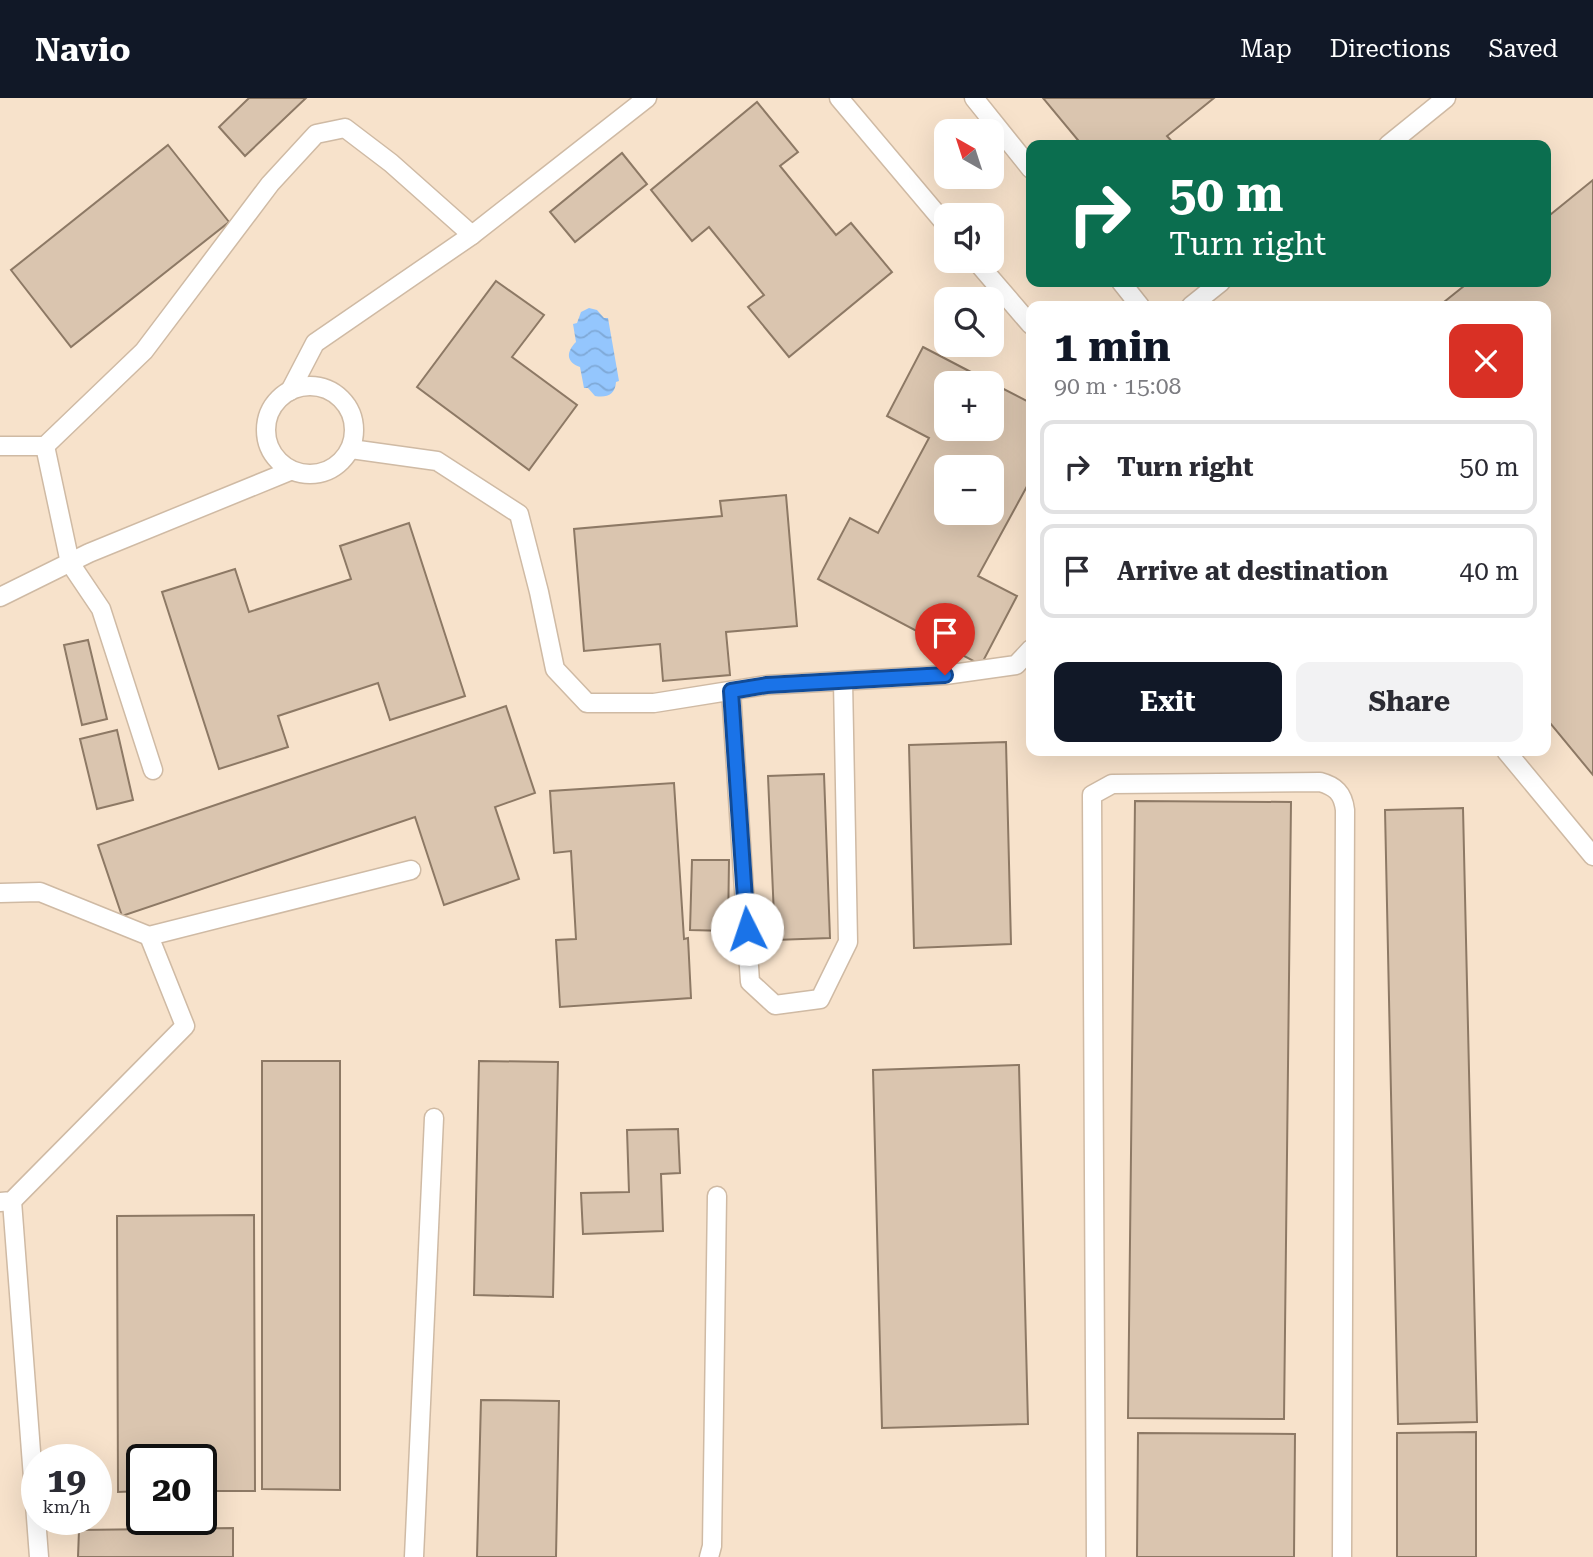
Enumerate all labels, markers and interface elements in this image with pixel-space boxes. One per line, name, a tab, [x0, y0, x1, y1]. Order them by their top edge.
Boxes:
text: Navio	[35, 30, 130, 69]
text: Map	[1240, 35, 1292, 63]
text: Directions	[1330, 35, 1450, 63]
text: Saved	[1488, 35, 1558, 63]
north arrow	[934, 119, 1004, 189]
map controls	[934, 119, 1004, 525]
text: 50 m	[1169, 166, 1284, 223]
icon: right	[1054, 168, 1145, 259]
button: sound	[934, 203, 1004, 273]
text: Turn right	[1169, 225, 1326, 263]
button: search	[934, 287, 1004, 357]
text: 1 min	[1054, 322, 1171, 371]
button: close	[1449, 324, 1523, 398]
button: +	[934, 371, 1004, 441]
text: 90 m · 15:08	[1054, 373, 1181, 400]
icon: right	[1058, 448, 1096, 486]
text: Turn right	[1117, 452, 1253, 482]
text: 50 m	[1460, 452, 1519, 482]
button: −	[934, 455, 1004, 525]
icon: arrive	[1058, 552, 1096, 590]
text: Arrive at destination	[1117, 556, 1388, 586]
text: 40 m	[1460, 556, 1519, 586]
pin	[915, 603, 975, 675]
icon: arrive	[926, 614, 964, 652]
button: Exit	[1054, 662, 1282, 742]
button: Share	[1296, 662, 1523, 742]
position arrow	[710, 892, 784, 966]
speed limit sign: 20	[126, 1444, 217, 1535]
text: 19	[47, 1460, 86, 1501]
text: km/h	[42, 1496, 91, 1517]

